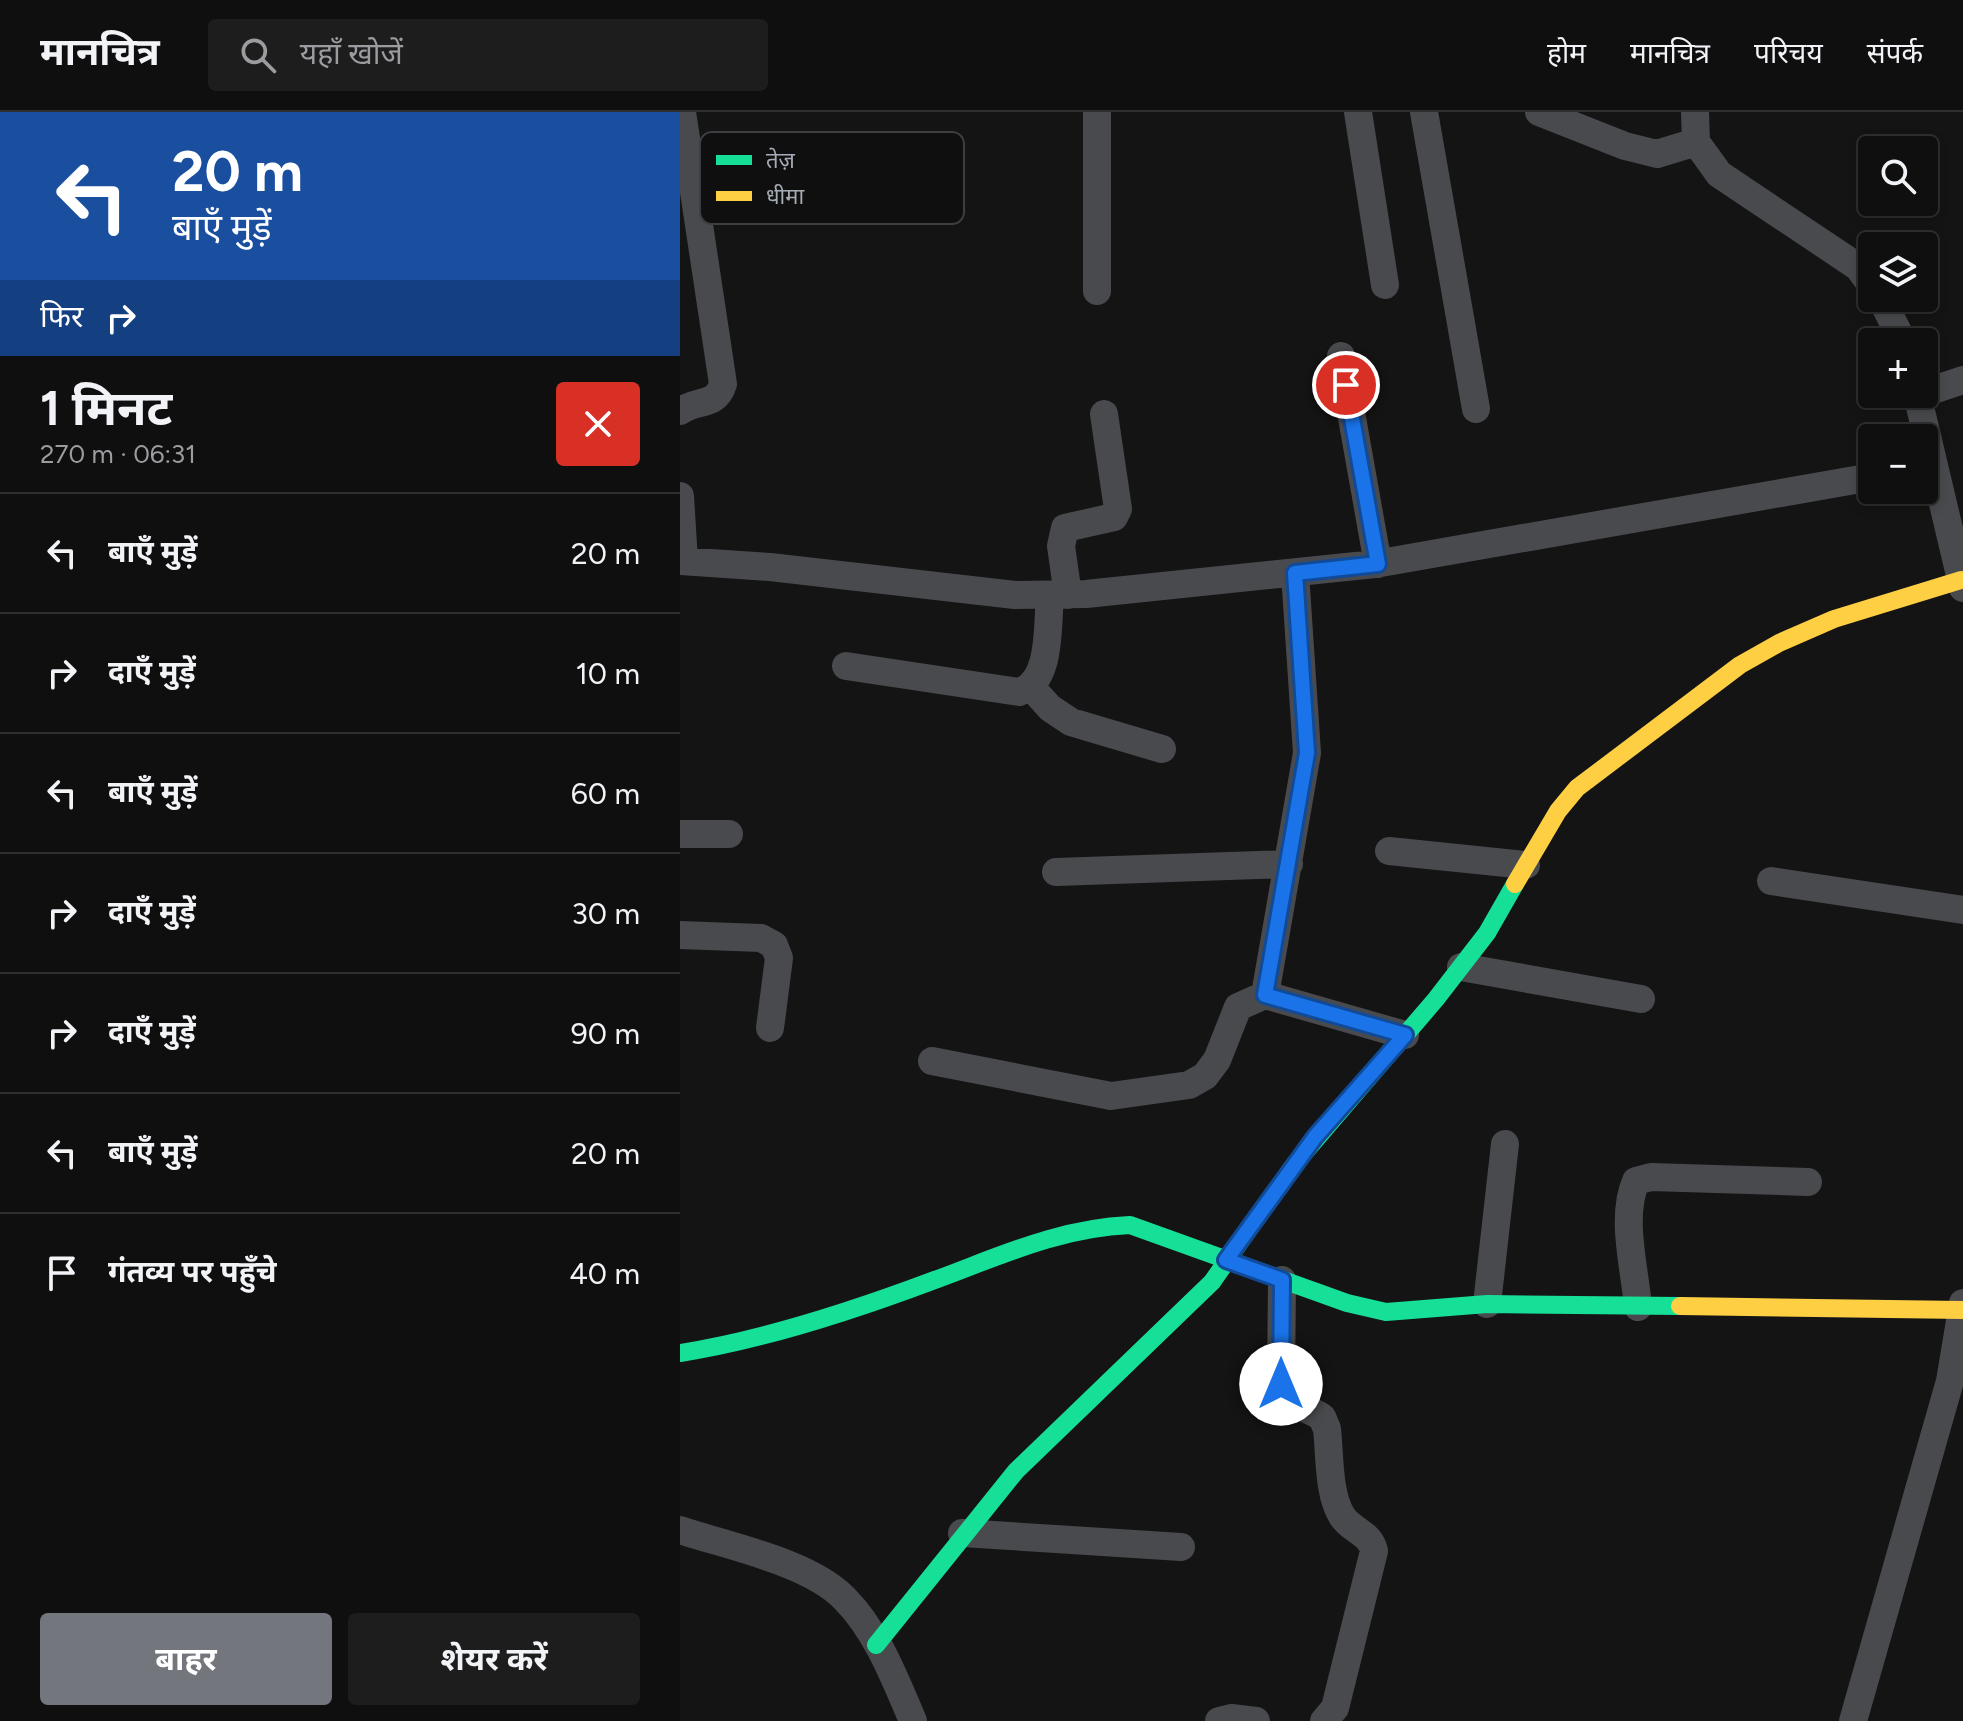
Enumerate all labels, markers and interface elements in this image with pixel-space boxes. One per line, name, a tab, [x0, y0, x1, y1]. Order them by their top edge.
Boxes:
search box	[208, 19, 768, 91]
text: मानचित्र	[40, 29, 160, 75]
icon: search	[236, 33, 280, 77]
text: यहाँ खोजें	[300, 35, 403, 72]
text: होम	[1547, 36, 1586, 70]
text: मानचित्र	[1630, 36, 1710, 70]
text: परिचय	[1754, 36, 1823, 70]
text: संपर्क	[1867, 36, 1923, 70]
legend	[700, 132, 964, 224]
map controls	[1858, 136, 1938, 504]
button: search	[1858, 136, 1938, 216]
text: 20 m	[172, 138, 303, 205]
icon: left	[40, 144, 144, 248]
text: तेज़	[766, 147, 796, 174]
text: धीमा	[766, 183, 804, 210]
text: बाएँ मुड़ें	[172, 206, 271, 249]
button: layers	[1858, 232, 1938, 312]
icon: right	[99, 296, 143, 340]
text: फिर	[40, 298, 83, 335]
button: +	[1858, 328, 1938, 408]
pin	[1312, 351, 1380, 419]
icon: arrive	[1324, 363, 1368, 407]
text: 1 मिनट	[40, 379, 172, 437]
button: close	[556, 382, 640, 466]
button: −	[1858, 424, 1938, 504]
text: 270 m · 06:31	[40, 438, 196, 470]
icon: left	[40, 531, 84, 575]
text: बाएँ मुड़ें	[108, 533, 197, 570]
text: 20 m	[571, 535, 640, 572]
icon: right	[40, 651, 84, 695]
text: दाएँ मुड़ें	[108, 653, 196, 690]
text: 10 m	[575, 655, 640, 692]
icon: left	[40, 771, 84, 815]
text: बाएँ मुड़ें	[108, 773, 197, 810]
text: 60 m	[571, 775, 640, 812]
icon: right	[40, 891, 84, 935]
text: दाएँ मुड़ें	[108, 893, 196, 930]
text: 30 m	[572, 895, 640, 932]
icon: right	[40, 1011, 84, 1055]
text: दाएँ मुड़ें	[108, 1013, 196, 1050]
text: 90 m	[571, 1015, 640, 1052]
icon: left	[40, 1131, 84, 1175]
text: बाएँ मुड़ें	[108, 1133, 197, 1170]
text: 20 m	[571, 1135, 640, 1172]
icon: arrive	[40, 1251, 84, 1295]
text: गंतव्य पर पहुँचे	[108, 1253, 277, 1290]
text: 40 m	[569, 1255, 640, 1292]
position arrow	[1239, 1342, 1323, 1426]
button: बाहर	[40, 1613, 332, 1705]
button: शेयर करें	[348, 1613, 640, 1705]

